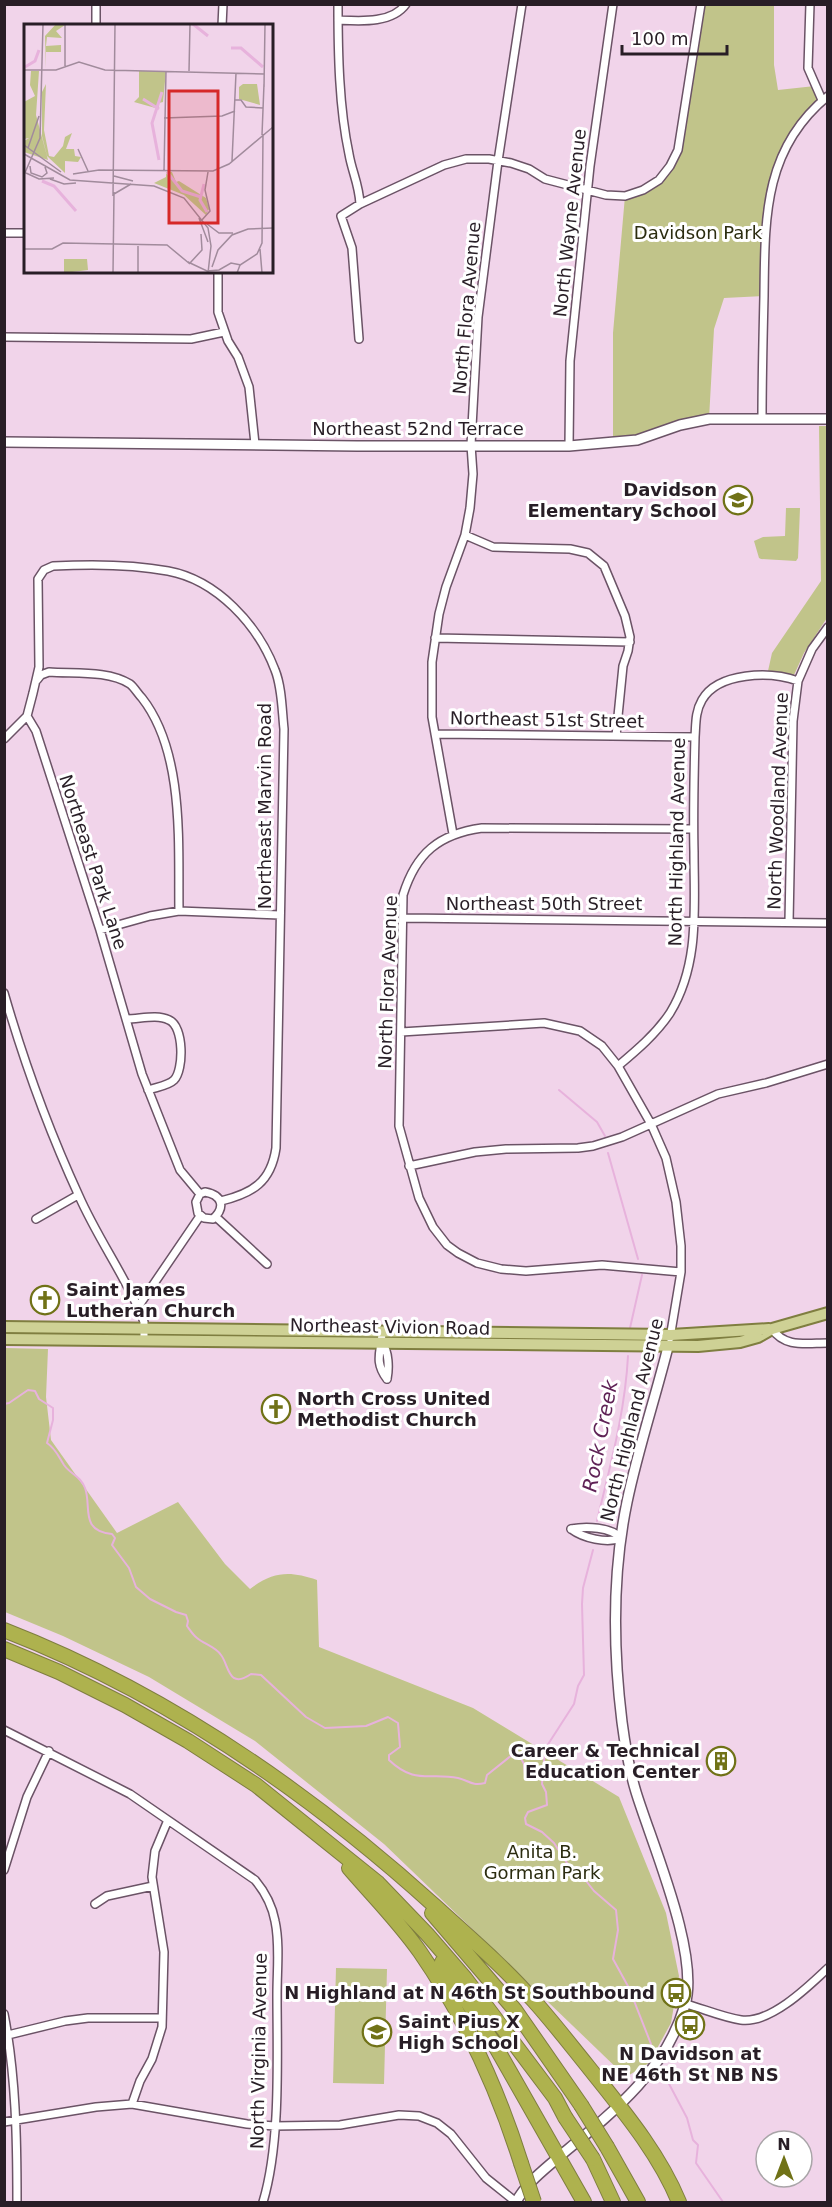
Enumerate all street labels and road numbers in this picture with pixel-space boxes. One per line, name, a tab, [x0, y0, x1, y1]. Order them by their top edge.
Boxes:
street label: North Wayne Avenue	[549, 128, 590, 318]
street label: North Flora Avenue	[448, 221, 485, 395]
street label: Northeast 52nd Terrace	[312, 418, 524, 439]
street label: North Woodland Avenue	[763, 692, 792, 910]
street label: Northeast Marvin Road	[254, 703, 275, 909]
street label: Northeast 51st Street	[450, 707, 644, 732]
street label: North Highland Avenue	[664, 737, 689, 947]
street label: Northeast Park Lane	[55, 772, 132, 952]
street label: Northeast 50th Street	[446, 893, 642, 914]
street label: North Flora Avenue	[374, 895, 401, 1069]
street label: Northeast Vivion Road	[290, 1314, 490, 1339]
street label: North Highland Avenue	[596, 1316, 667, 1524]
street label: North Virginia Avenue	[246, 1953, 271, 2149]

